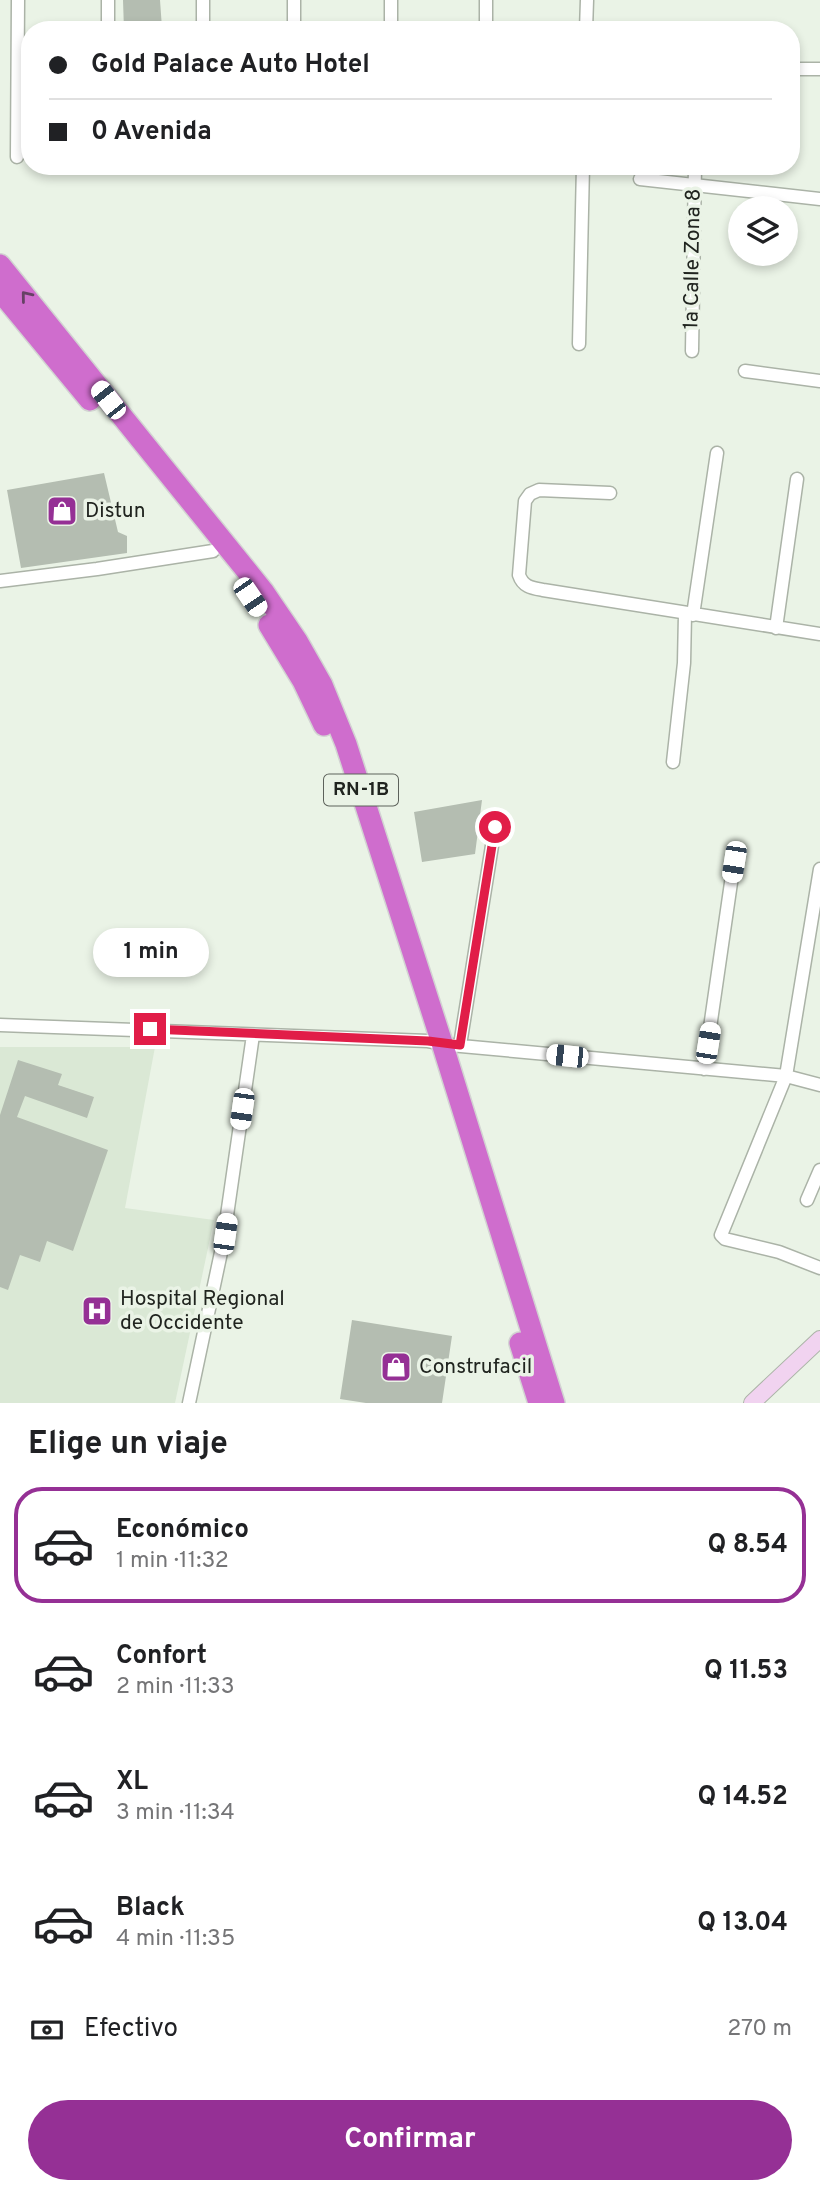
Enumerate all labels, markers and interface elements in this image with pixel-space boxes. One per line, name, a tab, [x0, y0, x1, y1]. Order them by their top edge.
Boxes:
text: Gold Palace Auto Hotel	[91, 49, 370, 82]
text: 0 Avenida	[91, 116, 212, 149]
street label: 1a Calle Zona 8	[678, 188, 708, 330]
map controls	[728, 196, 798, 266]
button: layers	[728, 196, 798, 266]
one-way arrow	[22, 292, 34, 305]
car	[87, 377, 130, 423]
shop icon: Distun	[45, 494, 79, 528]
place label: Distun	[85, 498, 146, 525]
car	[230, 574, 271, 620]
road number: RN-1B	[324, 775, 398, 806]
route start	[479, 811, 511, 843]
car	[721, 840, 748, 884]
callout: 1 min	[92, 928, 208, 976]
text: 1 min	[123, 938, 179, 967]
route end	[134, 1013, 166, 1045]
car	[695, 1021, 722, 1065]
car	[546, 1043, 589, 1069]
car	[229, 1087, 256, 1131]
car	[212, 1212, 239, 1256]
place label: Hospital Regional de Occidente	[120, 1286, 285, 1337]
hospital icon: Hospital Regional de Occidente	[80, 1294, 114, 1328]
shop icon: Construfacil	[379, 1350, 413, 1384]
place label: Construfacil	[419, 1354, 532, 1381]
text: Elige un viaje	[28, 1425, 228, 1465]
icon: car	[32, 1514, 95, 1577]
text: Económico	[116, 1514, 249, 1547]
text: Q 8.54	[708, 1529, 788, 1562]
text: 1 min · 11:32	[116, 1547, 229, 1576]
icon: car	[32, 1640, 95, 1703]
text: Confort	[116, 1640, 207, 1673]
text: Q 11.53	[704, 1655, 788, 1688]
text: 2 min · 11:33	[116, 1673, 235, 1702]
icon: car	[32, 1766, 95, 1829]
text: XL	[116, 1766, 148, 1799]
text: Q 14.52	[698, 1781, 788, 1814]
text: 3 min · 11:34	[116, 1799, 235, 1828]
icon: car	[32, 1892, 95, 1955]
text: Black	[116, 1892, 185, 1925]
text: Q 13.04	[697, 1907, 788, 1940]
text: 4 min · 11:35	[116, 1925, 235, 1954]
icon: cash	[28, 2011, 66, 2049]
text: Efectivo	[84, 2013, 178, 2046]
text: 270 m	[727, 2015, 792, 2044]
button: Confirmar	[28, 2100, 792, 2180]

